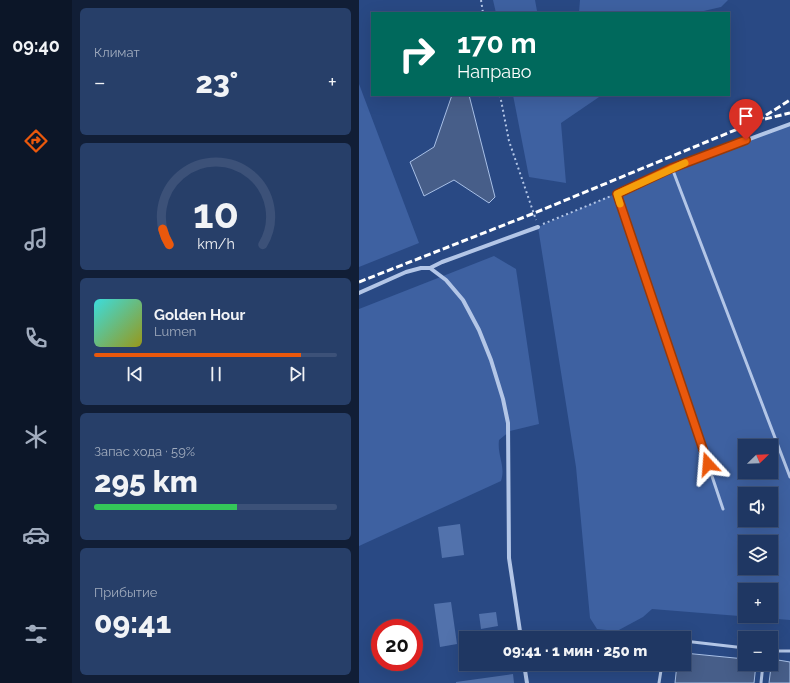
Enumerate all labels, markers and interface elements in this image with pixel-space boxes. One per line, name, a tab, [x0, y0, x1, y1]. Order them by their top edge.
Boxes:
text: 170 m	[457, 27, 537, 60]
icon: right	[391, 28, 443, 80]
text: 09:40	[12, 35, 60, 56]
text: Климат	[94, 45, 140, 60]
text: Направо	[457, 61, 531, 82]
text: 23°	[195, 65, 238, 100]
text: −	[94, 69, 106, 95]
text: +	[328, 69, 337, 95]
pin	[729, 99, 763, 140]
icon: arrive	[735, 105, 757, 127]
icon: directions	[22, 127, 50, 155]
text: 10	[192, 188, 239, 237]
icon: music	[22, 225, 50, 253]
text: km/h	[197, 235, 234, 251]
text: Golden Hour	[154, 306, 245, 324]
icon: phone	[22, 324, 50, 352]
text: Lumen	[154, 324, 196, 339]
icon: previous	[124, 363, 146, 385]
icon: pause	[205, 363, 227, 385]
icon: next	[286, 363, 308, 385]
icon: climate	[22, 423, 50, 451]
north arrow	[738, 439, 778, 479]
map controls	[738, 439, 778, 671]
position arrow	[687, 443, 729, 485]
text: Запас хода · 59%	[94, 444, 195, 459]
text: 295 km	[94, 464, 198, 499]
button: sound	[738, 487, 778, 527]
icon: car	[22, 521, 50, 549]
button: layers	[738, 535, 778, 575]
button: +	[738, 583, 778, 623]
text: Прибытие	[94, 585, 157, 600]
text: 09:41	[94, 605, 171, 640]
speed limit sign: 20	[371, 619, 423, 671]
icon: filters	[22, 620, 50, 648]
button: −	[738, 631, 778, 671]
text: 09:41 · 1 мин · 250 m	[503, 642, 647, 660]

